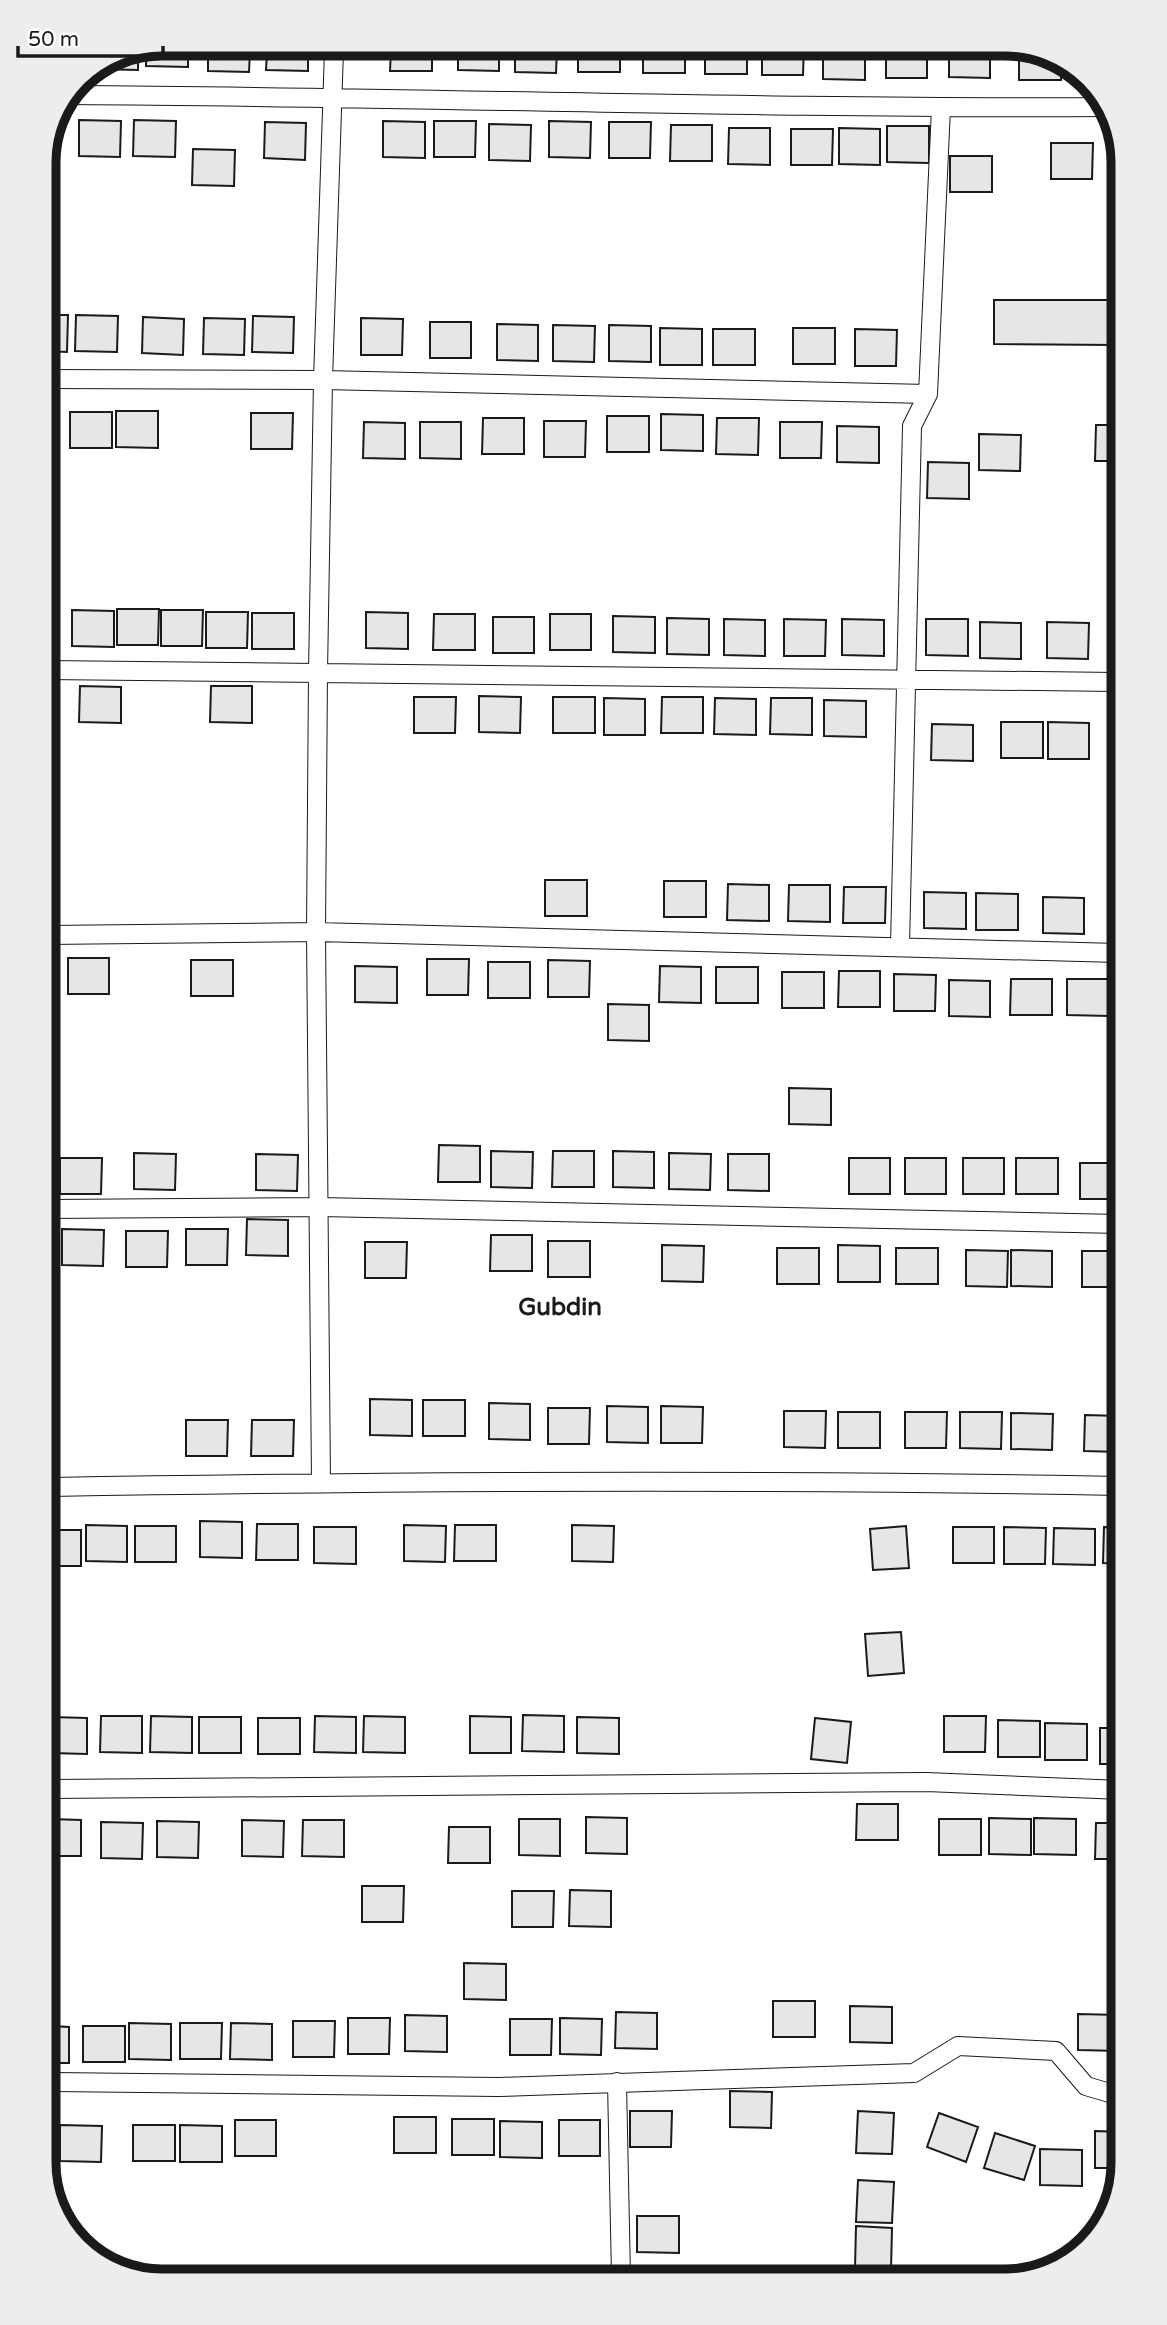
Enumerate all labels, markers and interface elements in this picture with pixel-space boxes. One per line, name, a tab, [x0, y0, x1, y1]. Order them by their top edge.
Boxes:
scale bar	[18, 14, 163, 58]
text: 50 m	[28, 27, 79, 52]
district label: Gubdin	[518, 1293, 602, 1322]

